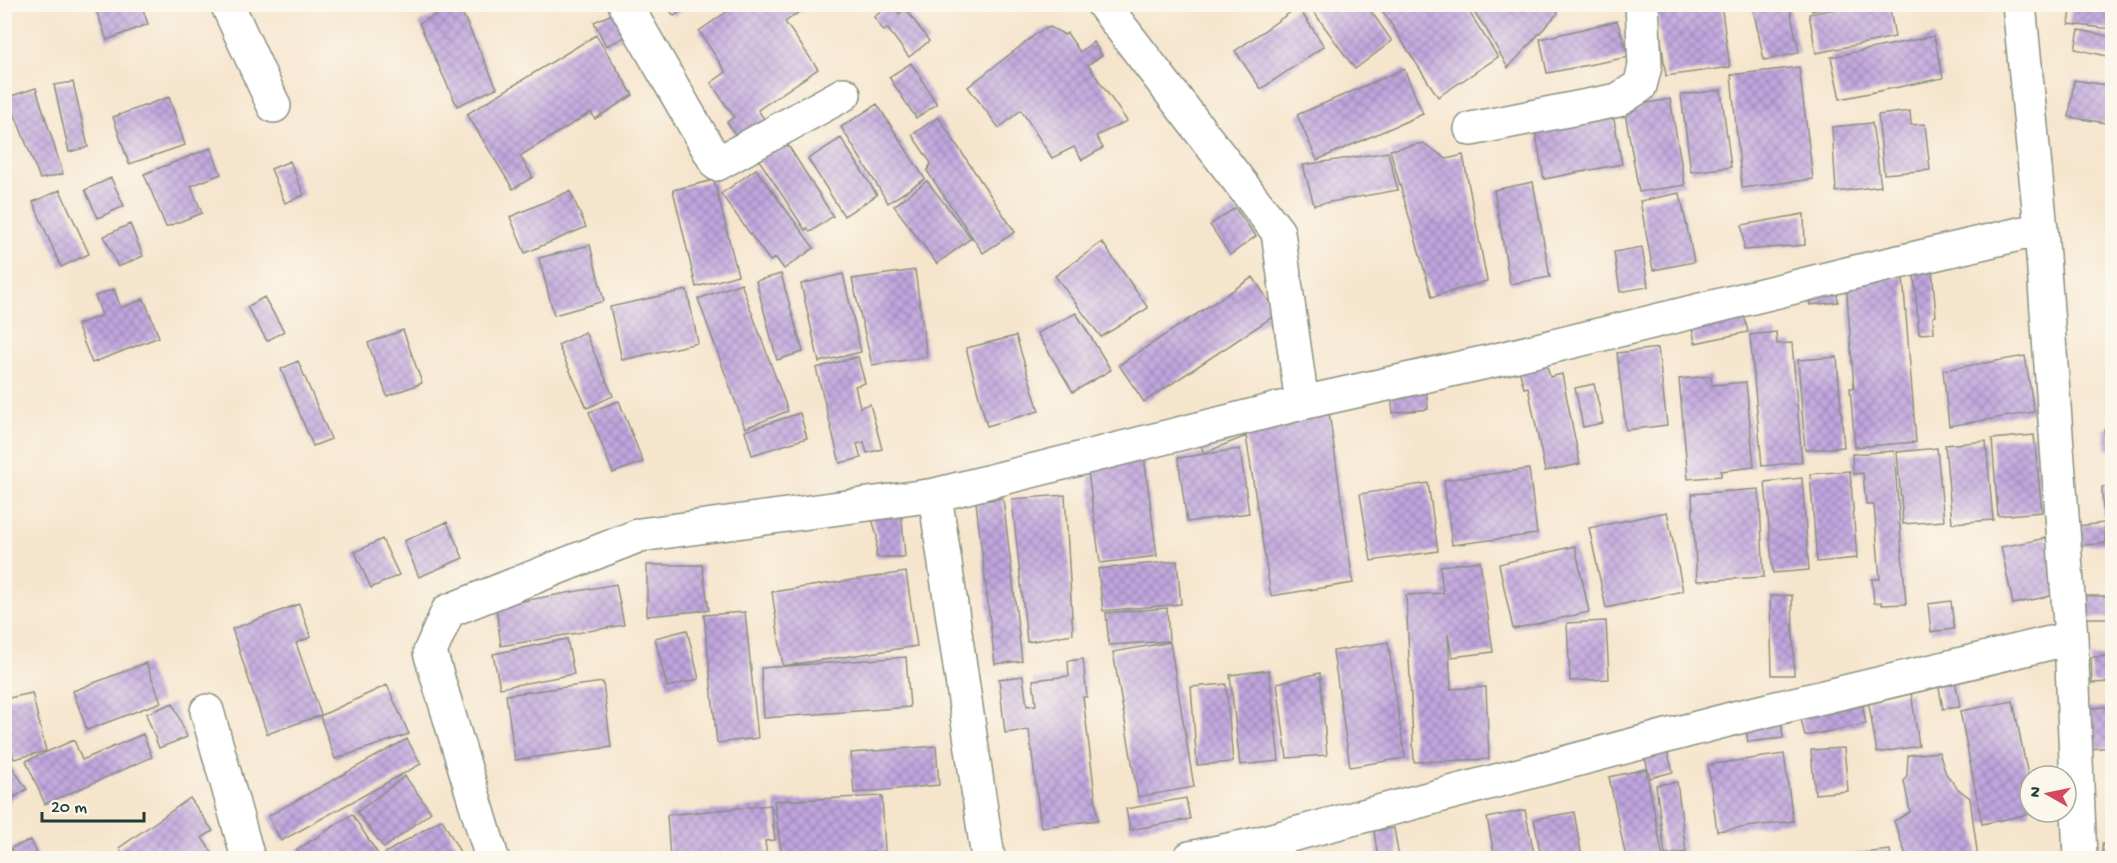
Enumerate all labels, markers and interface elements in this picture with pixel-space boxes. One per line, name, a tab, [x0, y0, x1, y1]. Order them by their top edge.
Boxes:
north arrow	[2018, 764, 2078, 824]
scale bar	[42, 785, 144, 823]
text: N	[2026, 785, 2047, 799]
text: 20 m	[51, 798, 87, 819]

